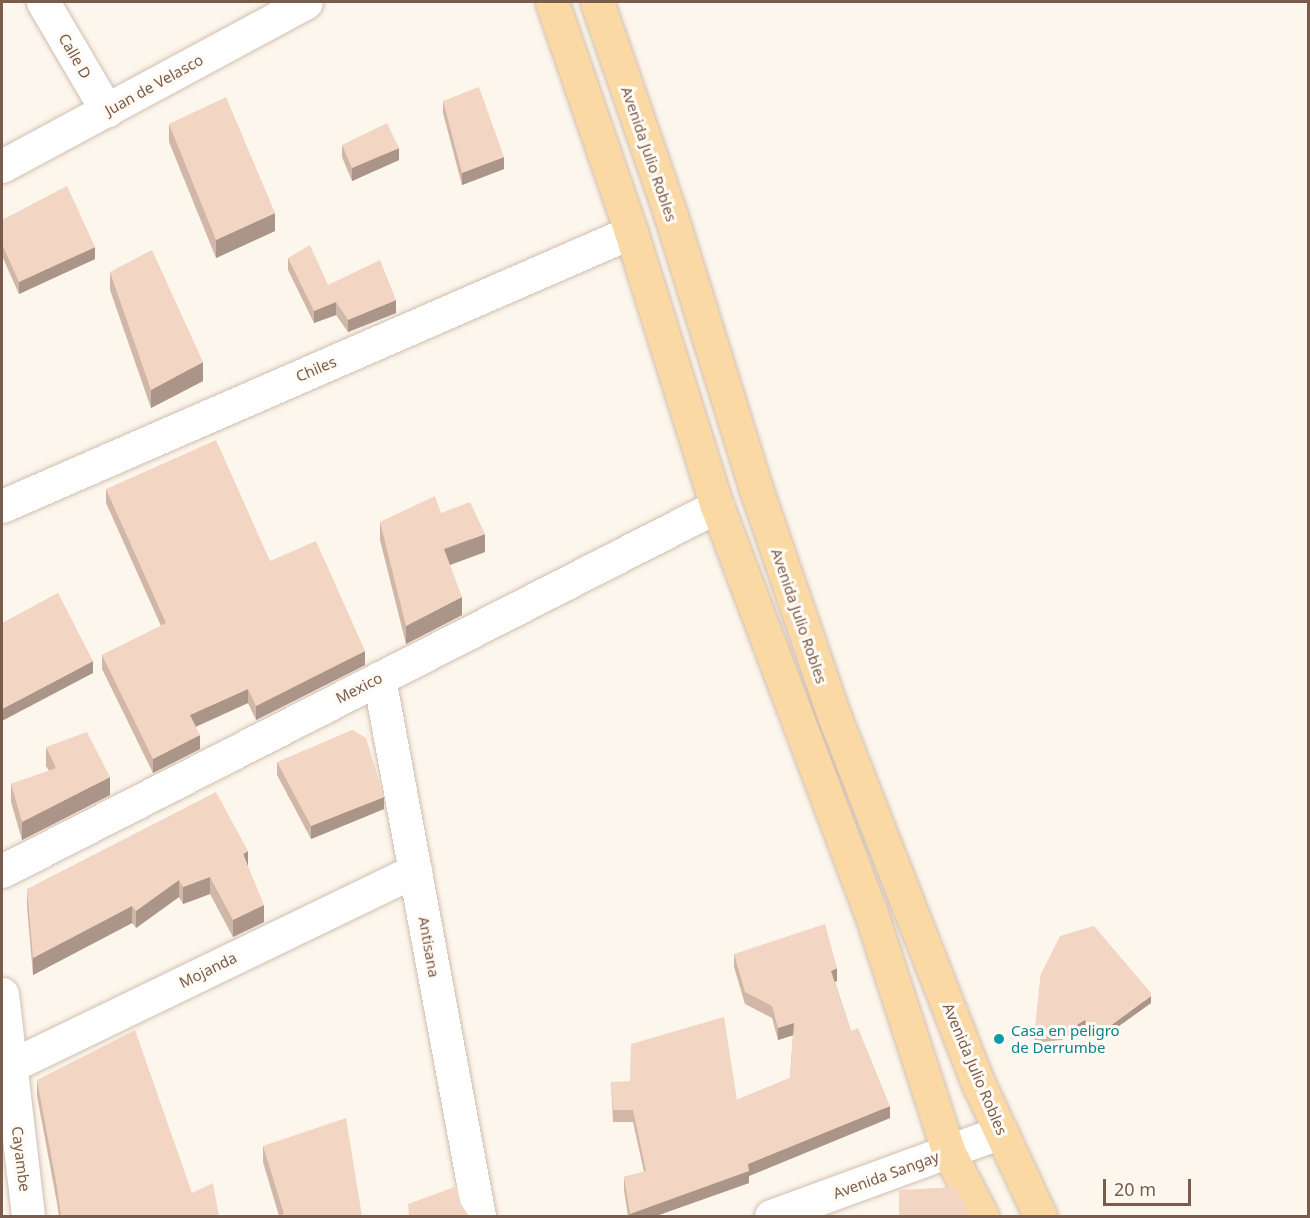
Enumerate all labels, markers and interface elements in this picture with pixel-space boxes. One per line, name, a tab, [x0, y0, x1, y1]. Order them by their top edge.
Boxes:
street label: Calle D	[55, 30, 95, 82]
street label: Juan de Velasco	[102, 51, 206, 119]
street label: Avenida Julio Robles	[617, 84, 681, 224]
street label: Chiles	[293, 352, 339, 386]
street label: Avenida Julio Robles	[767, 546, 831, 686]
street label: Mexico	[333, 669, 385, 707]
street label: Antisana	[415, 915, 443, 979]
street label: Mojanda	[176, 948, 240, 992]
street label: Avenida Julio Robles	[939, 1000, 1011, 1138]
place label: Casa en peligro de Derrumbe	[1011, 1021, 1120, 1056]
marker: Casa en peligro de Derrumbe	[992, 1032, 1006, 1046]
street label: Cayambe	[8, 1125, 34, 1193]
street label: Avenida Sangay	[831, 1147, 941, 1203]
scale bar	[1106, 1167, 1194, 1205]
text: 20 m	[1114, 1177, 1156, 1201]

